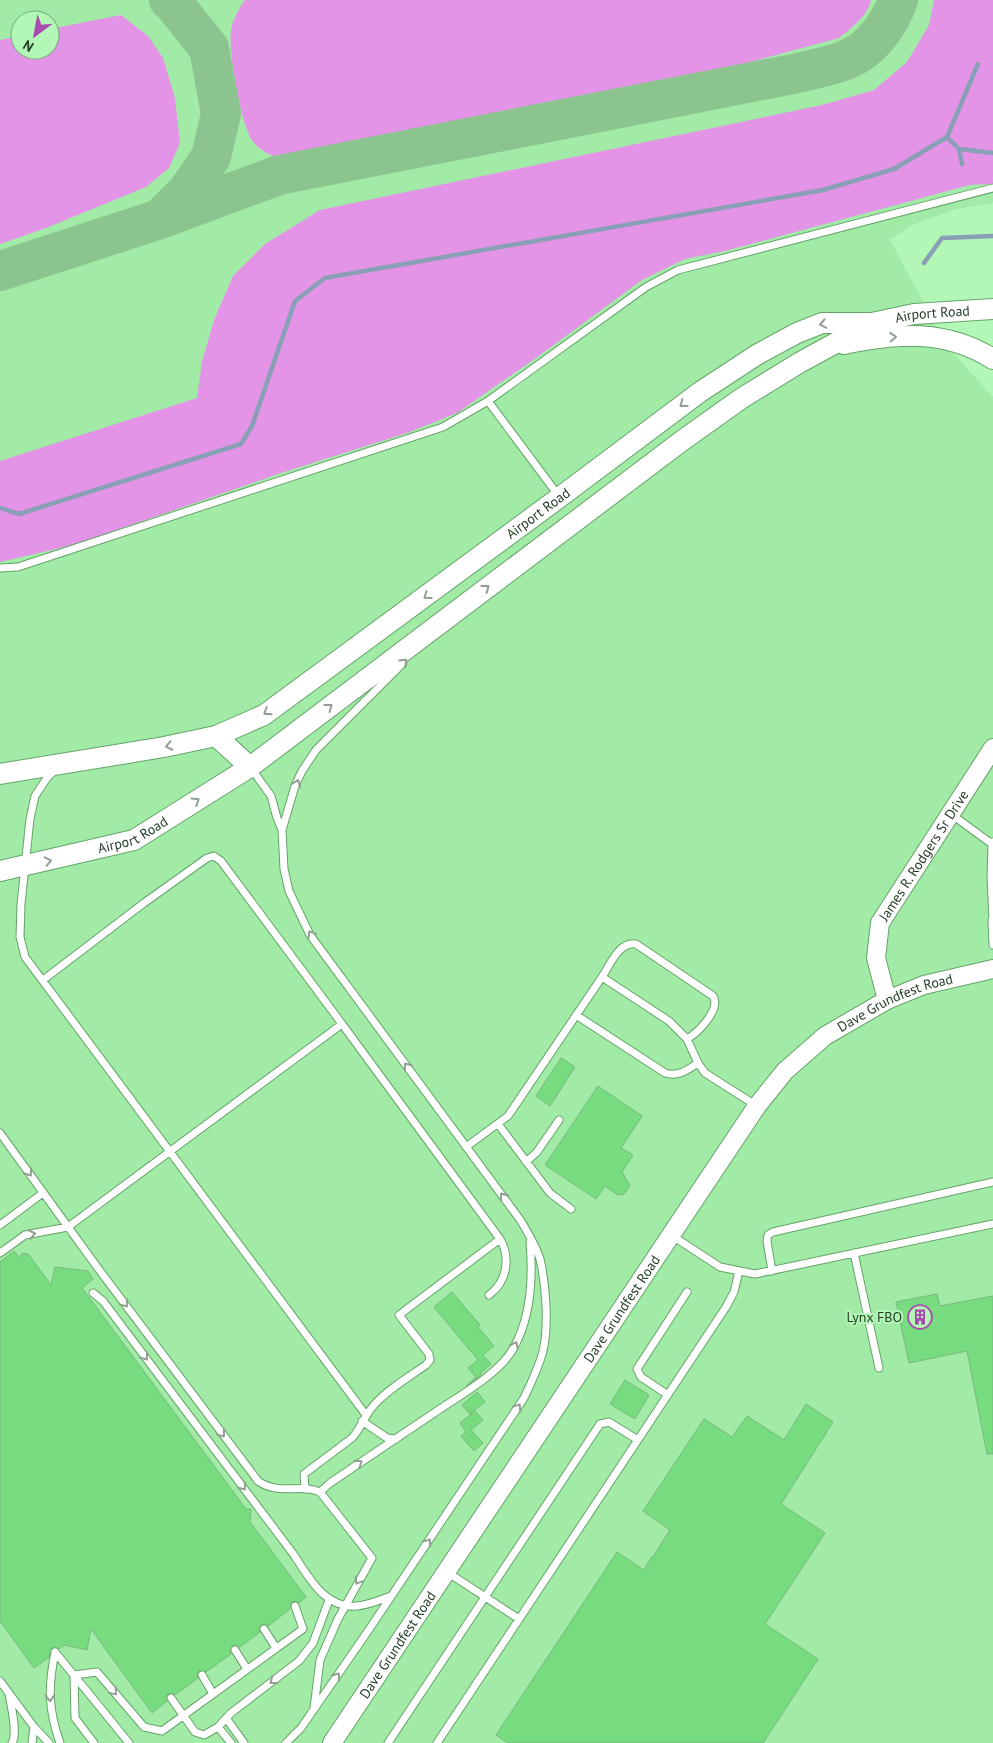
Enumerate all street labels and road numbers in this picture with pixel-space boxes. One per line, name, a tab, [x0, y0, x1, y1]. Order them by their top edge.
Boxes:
street label: Airport Road	[893, 301, 970, 327]
street label: Airport Road	[502, 484, 574, 543]
street label: James R. Rodgers Sr Drive	[874, 787, 972, 925]
street label: Airport Road	[96, 812, 171, 857]
street label: Dave Grundfest Road	[834, 970, 955, 1036]
street label: Dave Grundfest Road	[579, 1252, 664, 1366]
street label: Dave Grundfest Road	[355, 1588, 440, 1702]

